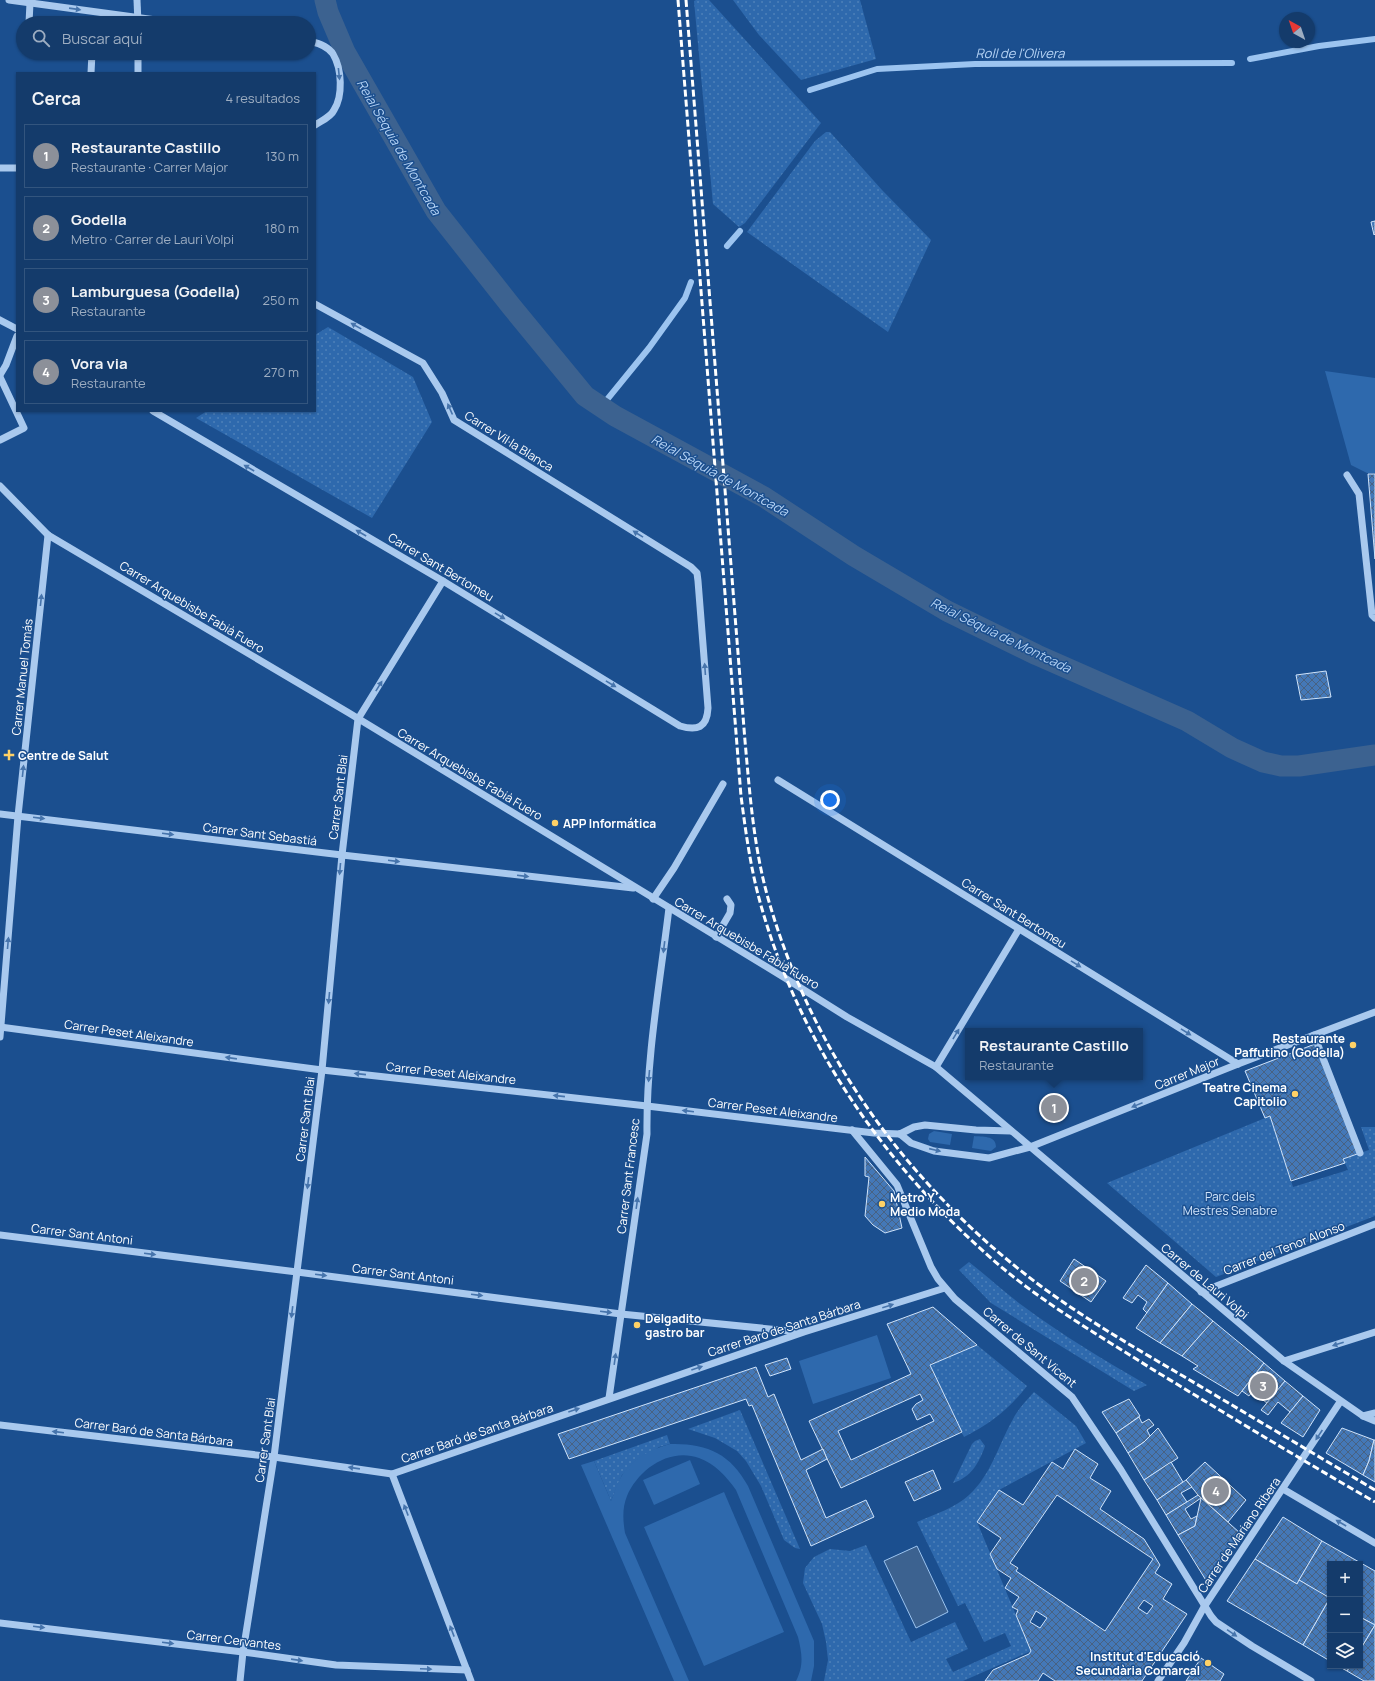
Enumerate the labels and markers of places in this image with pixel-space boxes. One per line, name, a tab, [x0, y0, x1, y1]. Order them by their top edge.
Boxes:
place label: Centre de Salut	[18, 747, 109, 764]
marker: Centre de Salut	[3, 749, 15, 761]
place label: APP Informática	[563, 815, 656, 832]
marker: APP Informática	[550, 818, 560, 828]
place label: Restaurante Paffutino (Godella)	[1234, 1030, 1345, 1061]
marker: Restaurante Paffutino (Godella)	[1348, 1040, 1358, 1050]
place label: Teatre Cinema Capitolio	[1203, 1079, 1287, 1110]
marker: Teatre Cinema Capitolio	[1290, 1089, 1300, 1099]
pin: 1	[1041, 1093, 1067, 1123]
place label: Metro Y Medio Moda	[890, 1189, 960, 1220]
marker: Metro Y Medio Moda	[877, 1199, 887, 1209]
pin: 2	[1071, 1266, 1097, 1296]
place label: Delgadito gastro bar	[645, 1310, 705, 1341]
marker: Delgadito gastro bar	[632, 1320, 642, 1330]
pin: 3	[1250, 1371, 1276, 1401]
pin: 4	[1203, 1476, 1229, 1506]
place label: Institut d'Educació Secundària Comarcal	[1076, 1648, 1200, 1679]
marker: Institut d'Educació Secundària Comarcal	[1203, 1658, 1213, 1668]

